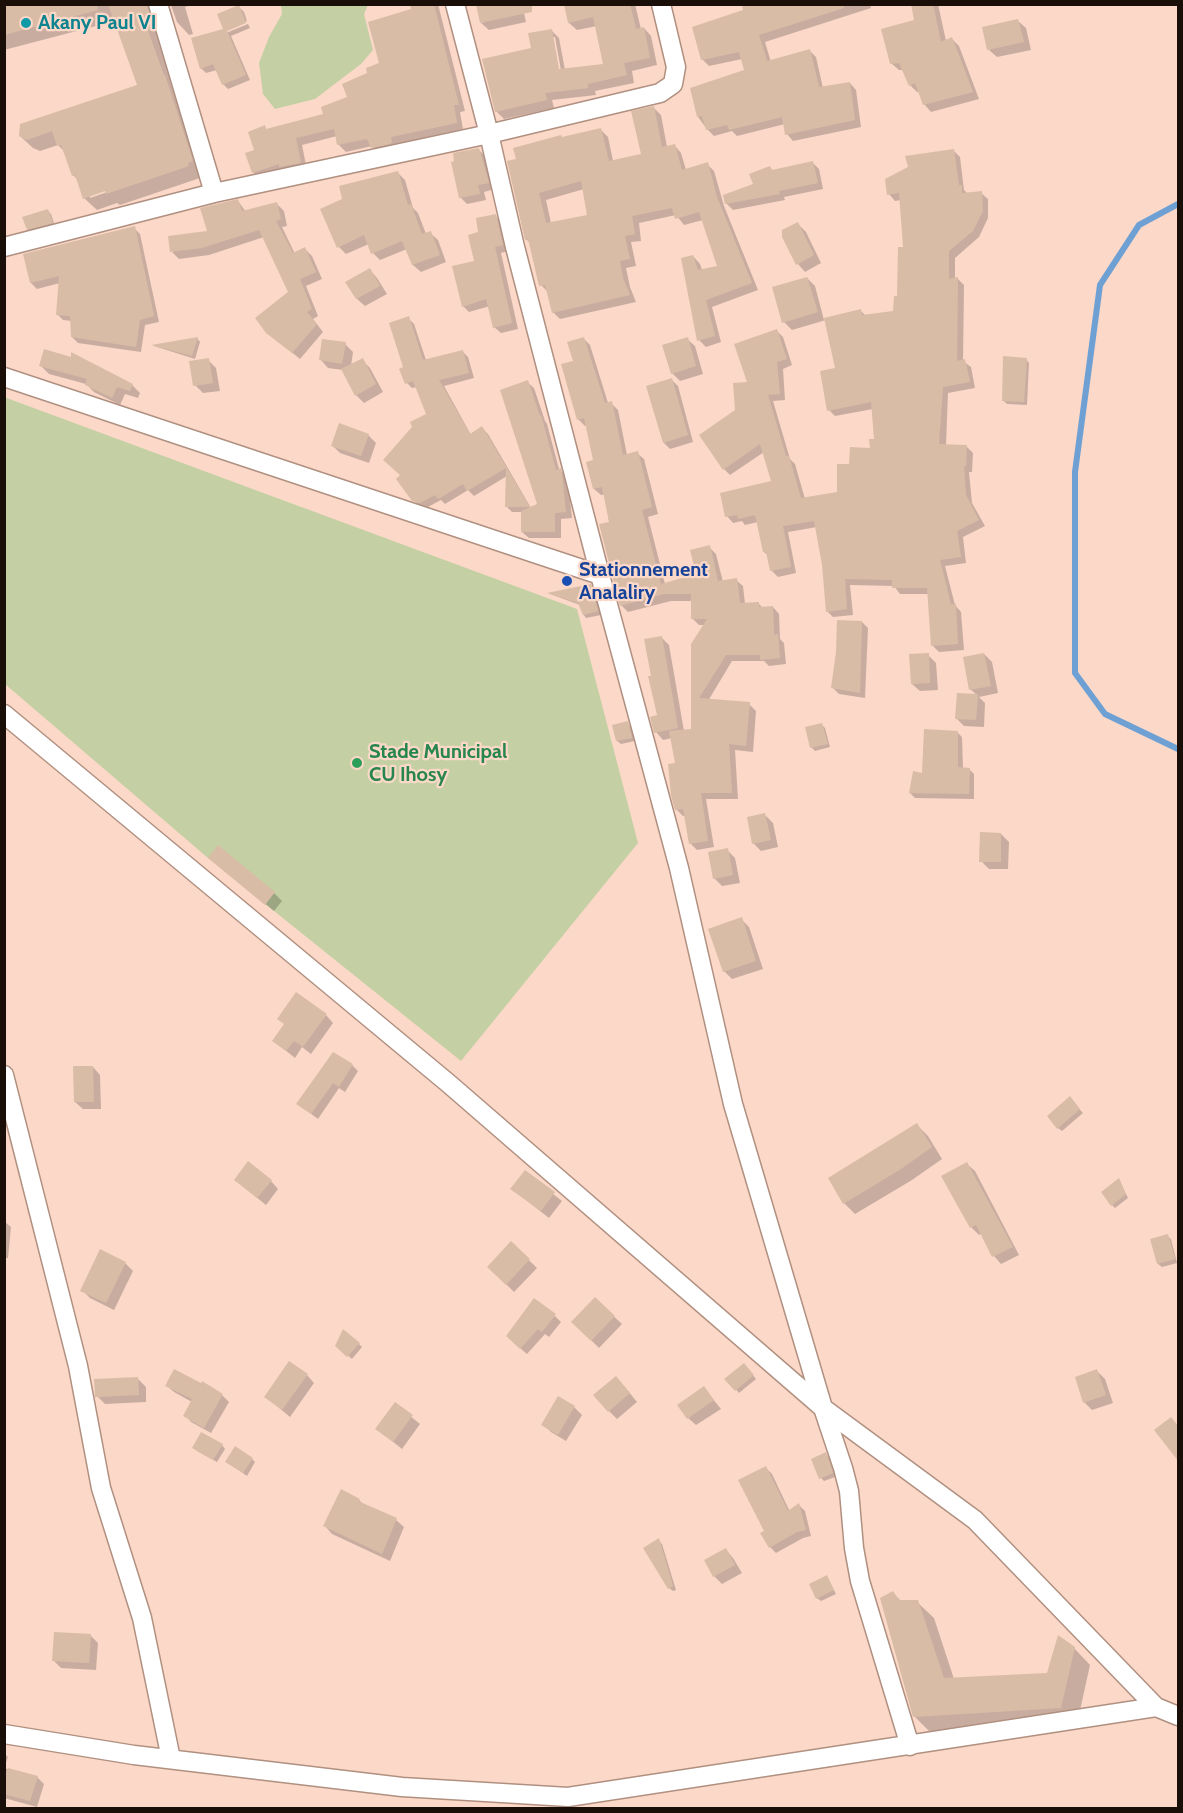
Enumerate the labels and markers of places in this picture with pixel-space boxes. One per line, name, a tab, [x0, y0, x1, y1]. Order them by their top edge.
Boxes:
place label: Akany Paul VI	[38, 11, 156, 35]
marker: Akany Paul VI	[19, 16, 33, 30]
place label: Stationnement Analaliry	[579, 558, 708, 605]
marker: Stationnement Analaliry	[560, 574, 574, 588]
place label: Stade Municipal CU Ihosy	[369, 740, 507, 787]
marker: Stade Municipal CU Ihosy	[350, 756, 364, 770]

